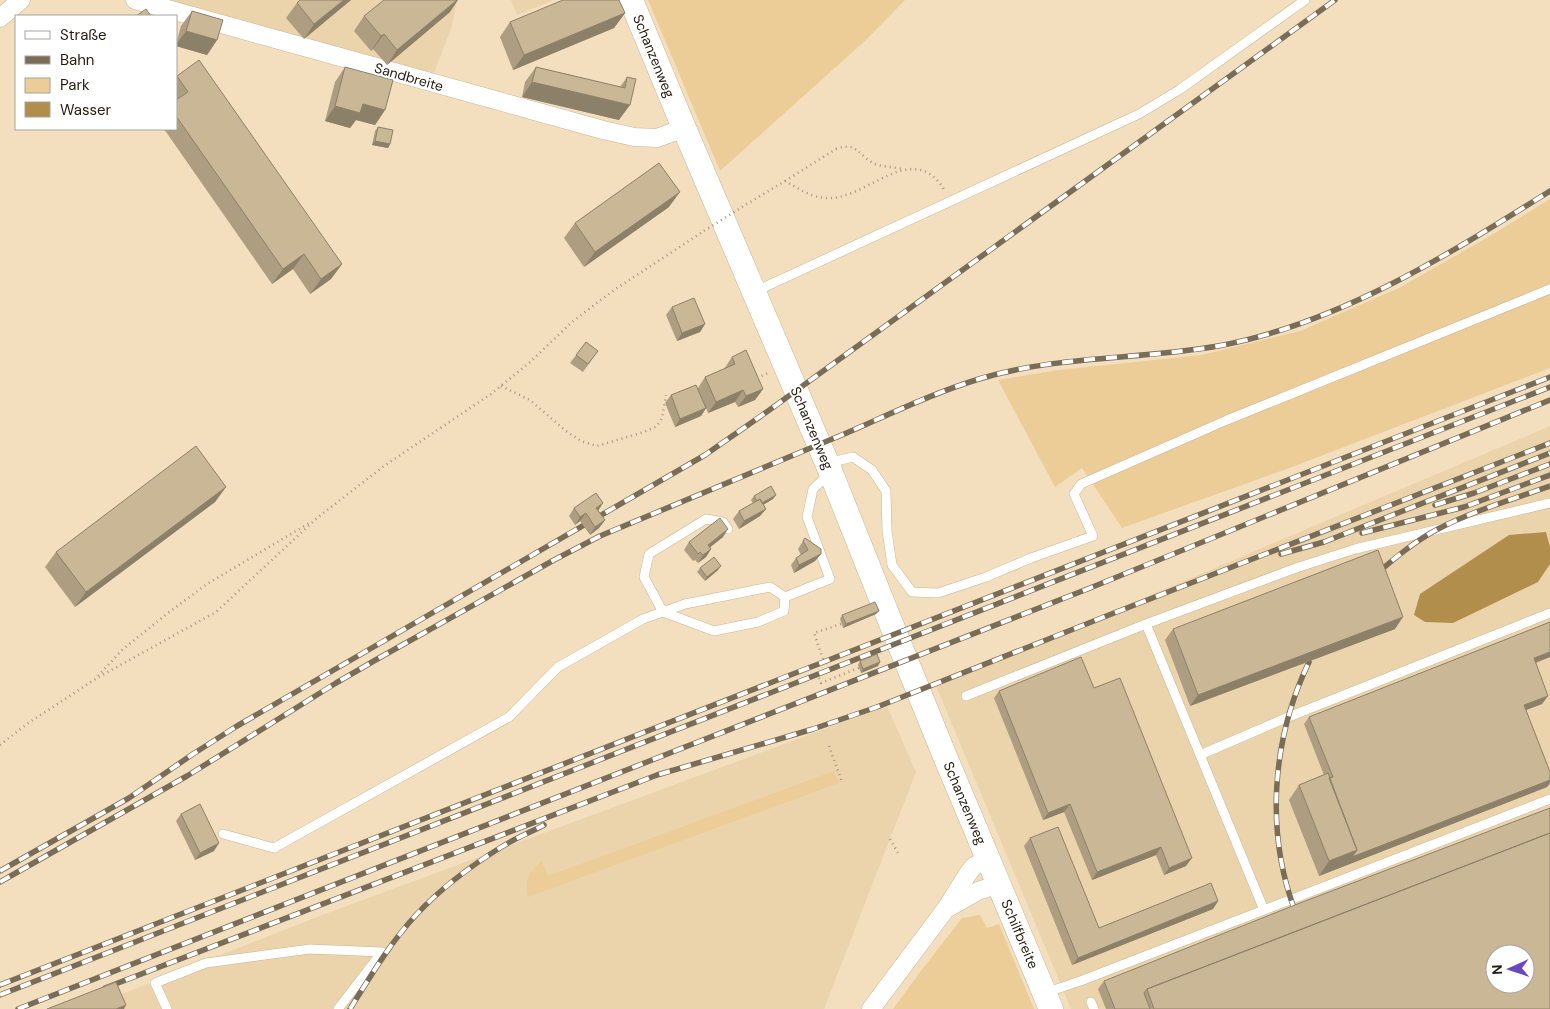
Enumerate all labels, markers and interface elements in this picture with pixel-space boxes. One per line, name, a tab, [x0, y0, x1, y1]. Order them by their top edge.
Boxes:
street label: Schanzenweg	[629, 12, 679, 101]
legend	[15, 15, 178, 130]
text: Straße	[60, 25, 107, 45]
text: Bahn	[60, 50, 94, 70]
street label: Sandbreite	[372, 59, 446, 95]
text: Park	[60, 75, 90, 95]
text: Wasser	[60, 100, 112, 120]
street label: Schanzenweg	[786, 384, 838, 472]
street label: Schanzenweg	[939, 759, 991, 847]
street label: Schilfbreite	[997, 897, 1043, 971]
north arrow	[1485, 944, 1535, 994]
text: N	[1488, 964, 1506, 975]

